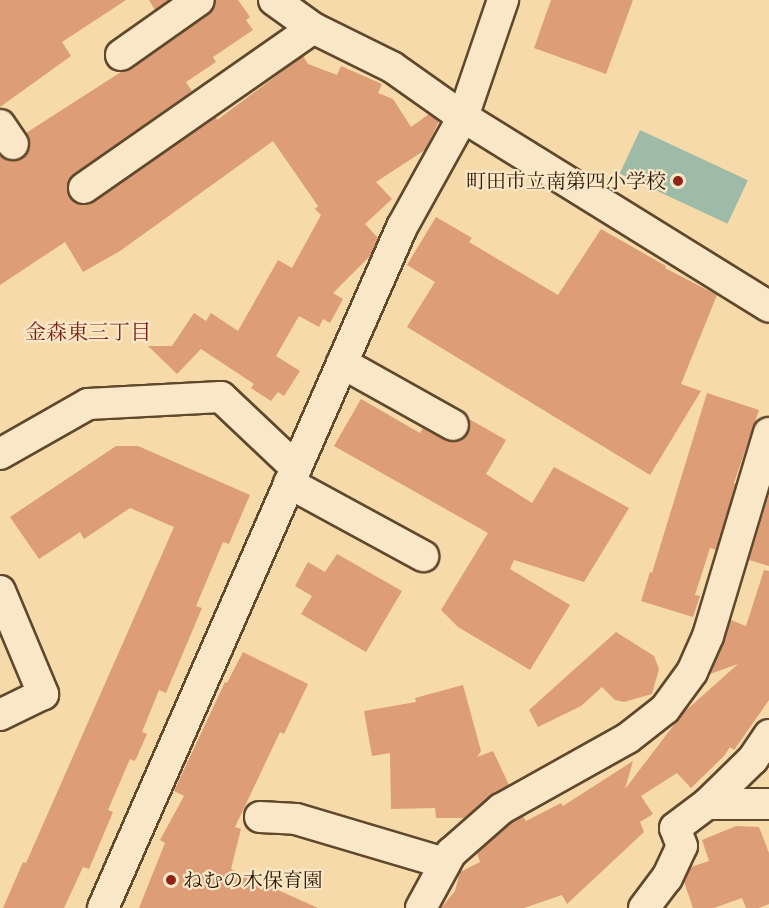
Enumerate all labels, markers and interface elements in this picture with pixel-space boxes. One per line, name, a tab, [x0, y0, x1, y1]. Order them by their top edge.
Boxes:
place label: 町田市立南第四小学校	[466, 169, 666, 193]
marker: 町田市立南第四小学校	[671, 174, 685, 188]
district label: 金森東三丁目	[25, 319, 151, 345]
place label: ねむの木保育園	[183, 868, 323, 892]
marker: ねむの木保育園	[164, 873, 178, 887]

